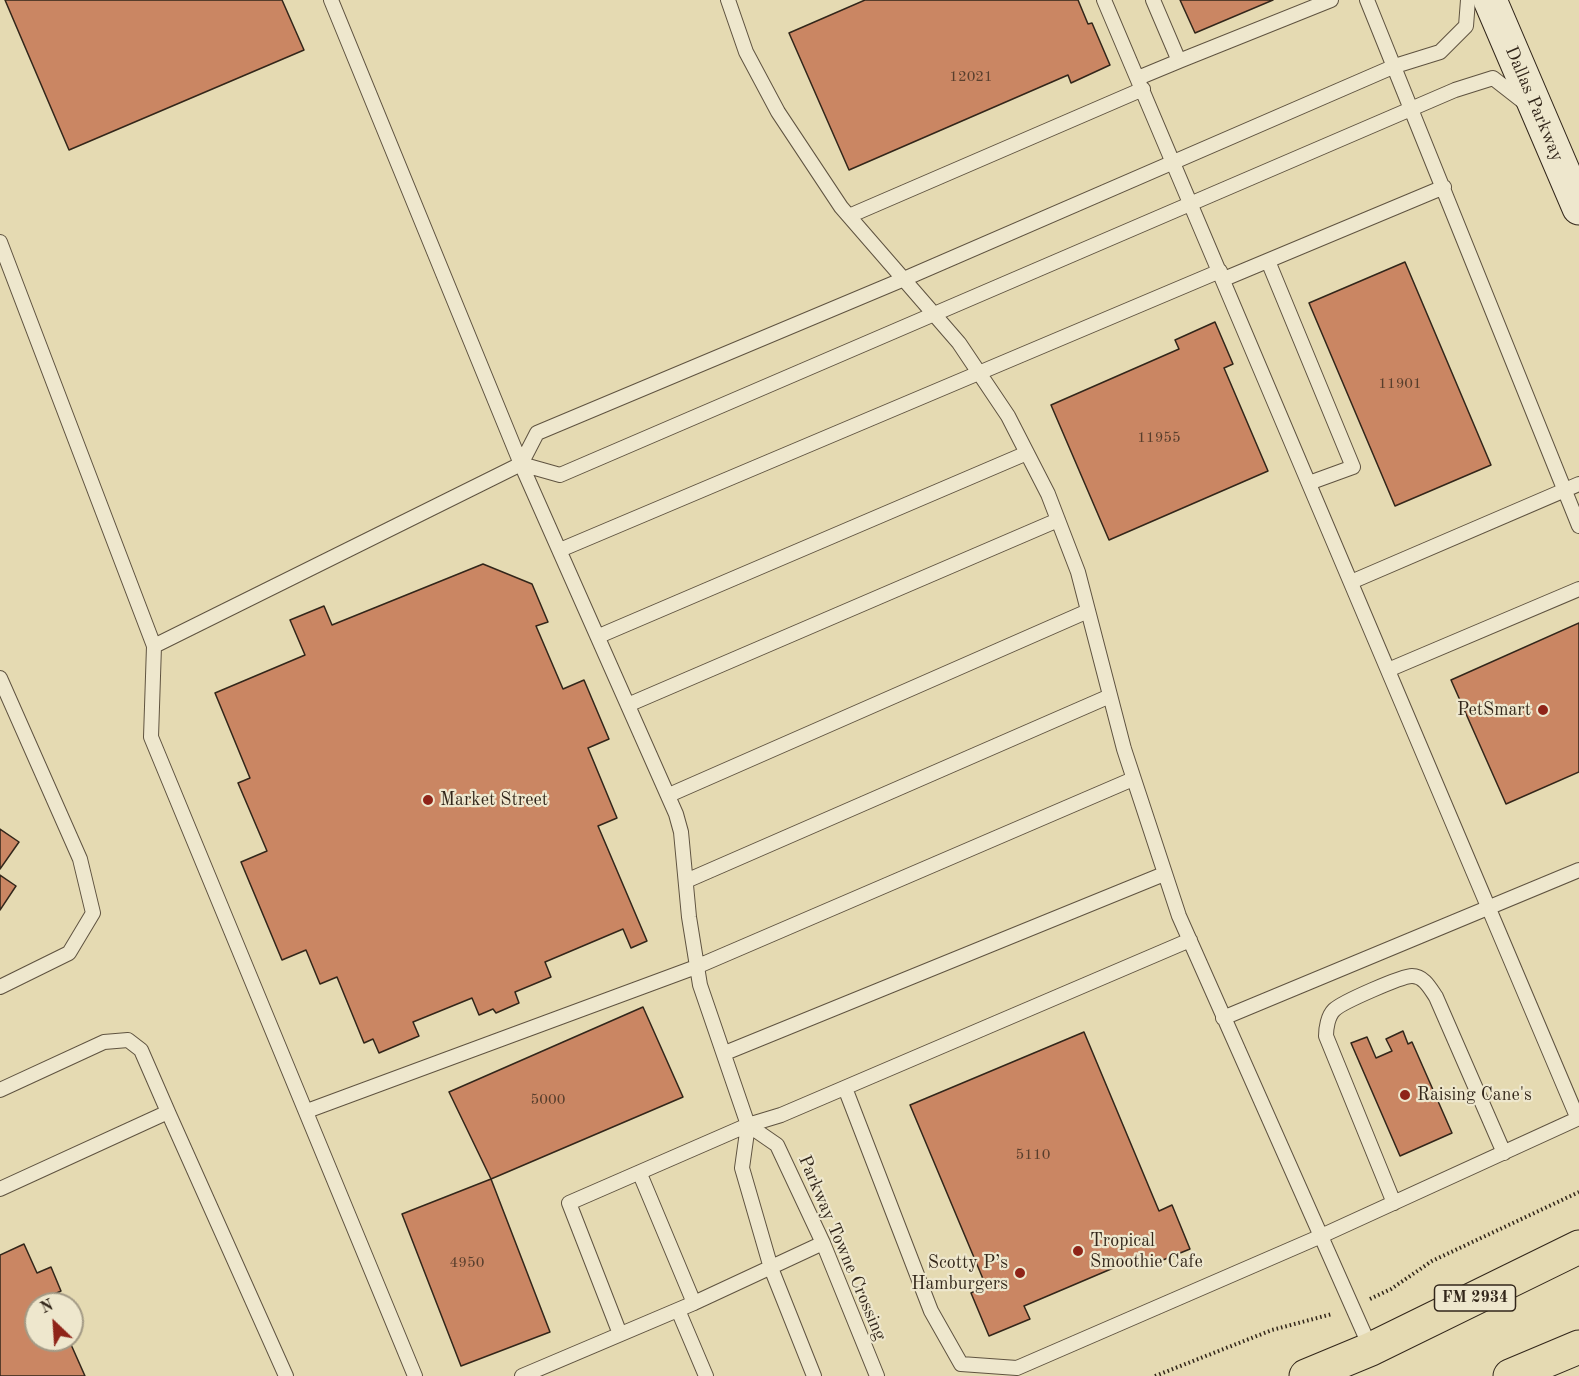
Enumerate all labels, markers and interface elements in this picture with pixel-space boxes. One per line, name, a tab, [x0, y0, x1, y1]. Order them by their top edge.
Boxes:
street label: Dallas Parkway	[1500, 43, 1568, 165]
house number: 12021	[949, 68, 993, 86]
house number: 11901	[1378, 375, 1422, 393]
house number: 11955	[1137, 429, 1181, 447]
place label: PetSmart	[1457, 699, 1531, 721]
marker: PetSmart	[1536, 703, 1550, 717]
place label: Market Street	[440, 789, 548, 811]
marker: Market Street	[421, 793, 435, 807]
place label: Raising Cane's	[1417, 1084, 1532, 1106]
marker: Raising Cane's	[1398, 1088, 1412, 1102]
house number: 5000	[531, 1091, 565, 1109]
house number: 5110	[1016, 1146, 1050, 1164]
street label: Parkway Towne Crossing	[793, 1152, 891, 1344]
place label: Tropical Smoothie Cafe	[1090, 1230, 1203, 1272]
marker: Tropical Smoothie Cafe	[1071, 1244, 1085, 1258]
place label: Scotty P’s Hamburgers	[911, 1252, 1008, 1294]
house number: 4950	[450, 1254, 484, 1272]
marker: Scotty P’s Hamburgers	[1013, 1266, 1027, 1280]
road number: FM 2934	[1434, 1285, 1516, 1311]
north arrow	[24, 1292, 84, 1352]
text: N	[38, 1298, 56, 1317]

